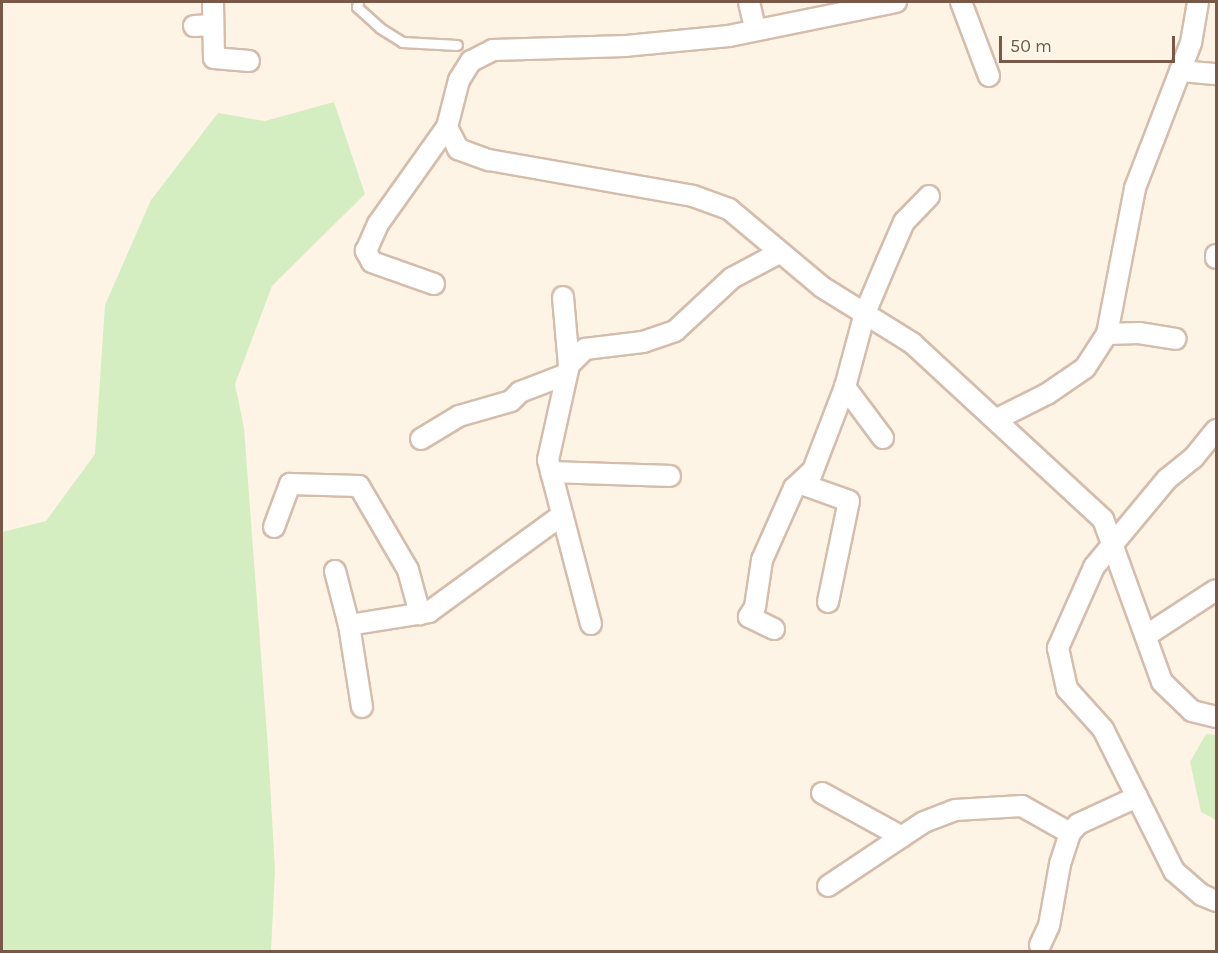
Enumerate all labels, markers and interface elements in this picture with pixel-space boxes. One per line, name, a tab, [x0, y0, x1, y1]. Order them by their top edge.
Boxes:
scale bar	[1002, 24, 1178, 62]
text: 50 m	[1010, 35, 1052, 57]

